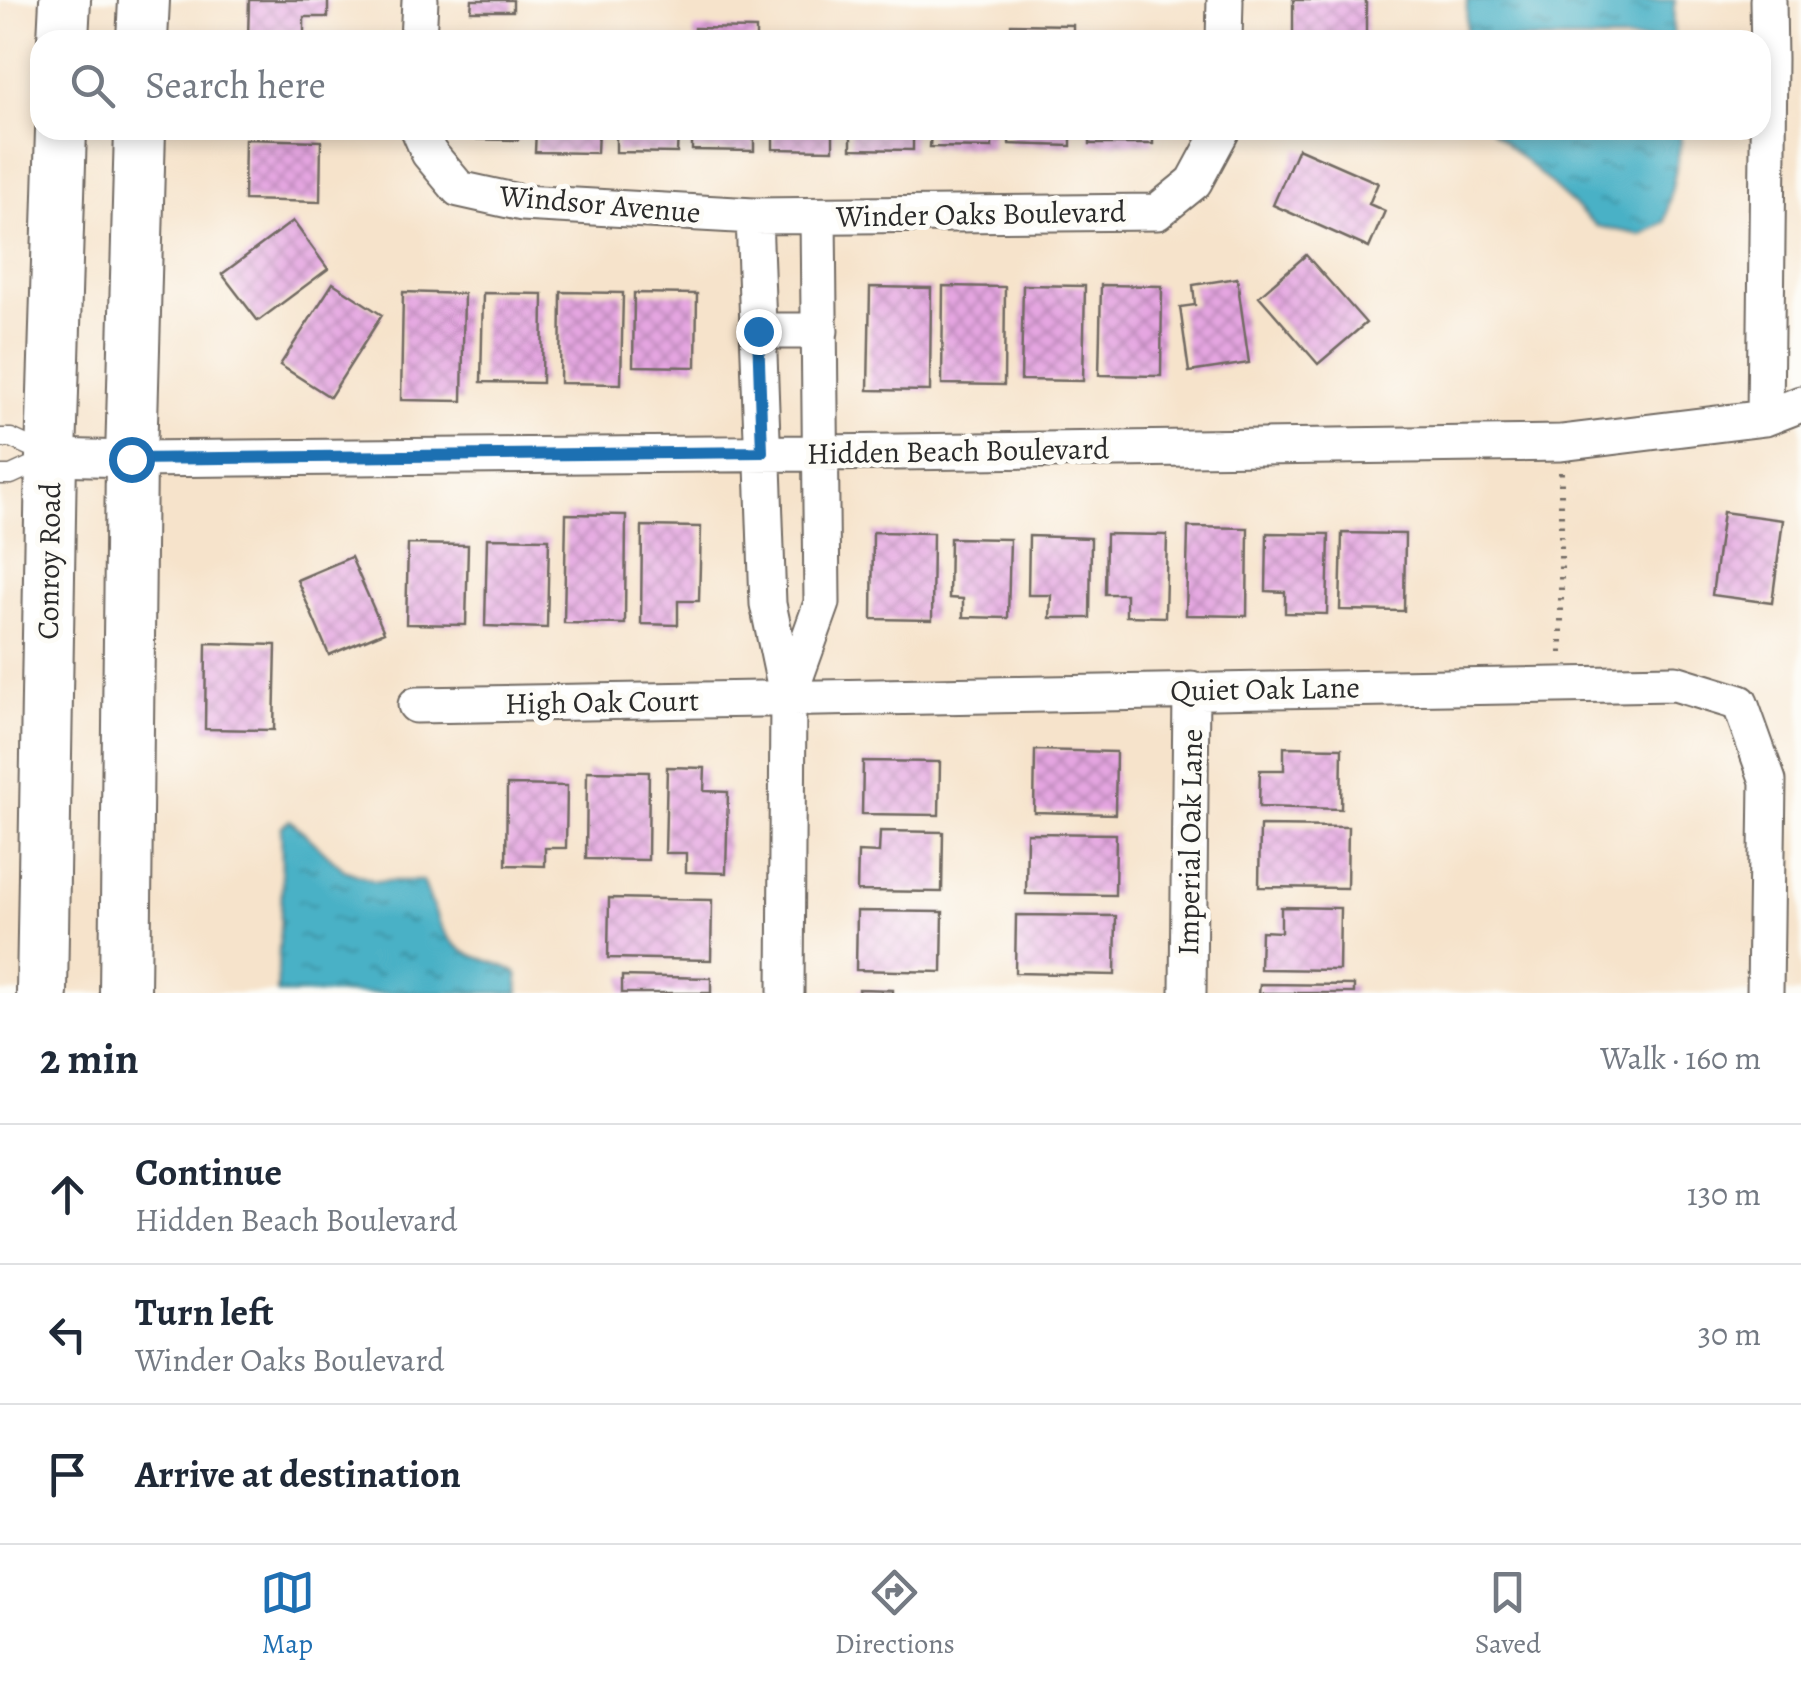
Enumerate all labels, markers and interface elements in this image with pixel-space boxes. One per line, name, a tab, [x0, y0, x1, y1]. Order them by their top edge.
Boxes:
search box	[30, 30, 1771, 140]
icon: search	[65, 58, 120, 113]
text: Search here	[145, 59, 326, 111]
street label: Windsor Avenue	[497, 175, 702, 233]
street label: Winder Oaks Boulevard	[835, 191, 1127, 237]
route end	[736, 309, 782, 355]
street label: Hidden Beach Boulevard	[807, 428, 1110, 474]
route start	[109, 437, 155, 483]
street label: Conroy Road	[28, 481, 70, 640]
street label: Quiet Oak Lane	[1170, 667, 1360, 711]
street label: High Oak Court	[505, 680, 699, 724]
street label: Imperial Oak Lane	[1168, 728, 1212, 956]
text: 2 min	[40, 1030, 139, 1087]
text: Walk · 160 m	[1600, 1036, 1761, 1080]
text: Continue	[135, 1146, 282, 1198]
icon: ahead	[40, 1167, 95, 1222]
text: 130 m	[1687, 1172, 1761, 1216]
text: Hidden Beach Boulevard	[135, 1198, 457, 1242]
text: Turn left	[135, 1286, 274, 1338]
icon: left	[40, 1307, 95, 1362]
text: 30 m	[1698, 1312, 1761, 1356]
text: Winder Oaks Boulevard	[135, 1338, 444, 1382]
icon: arrive	[40, 1447, 95, 1502]
text: Arrive at destination	[135, 1448, 461, 1500]
tab: Map	[260, 1565, 315, 1663]
tab: Directions	[835, 1565, 955, 1663]
tab: Saved	[1475, 1565, 1541, 1663]

